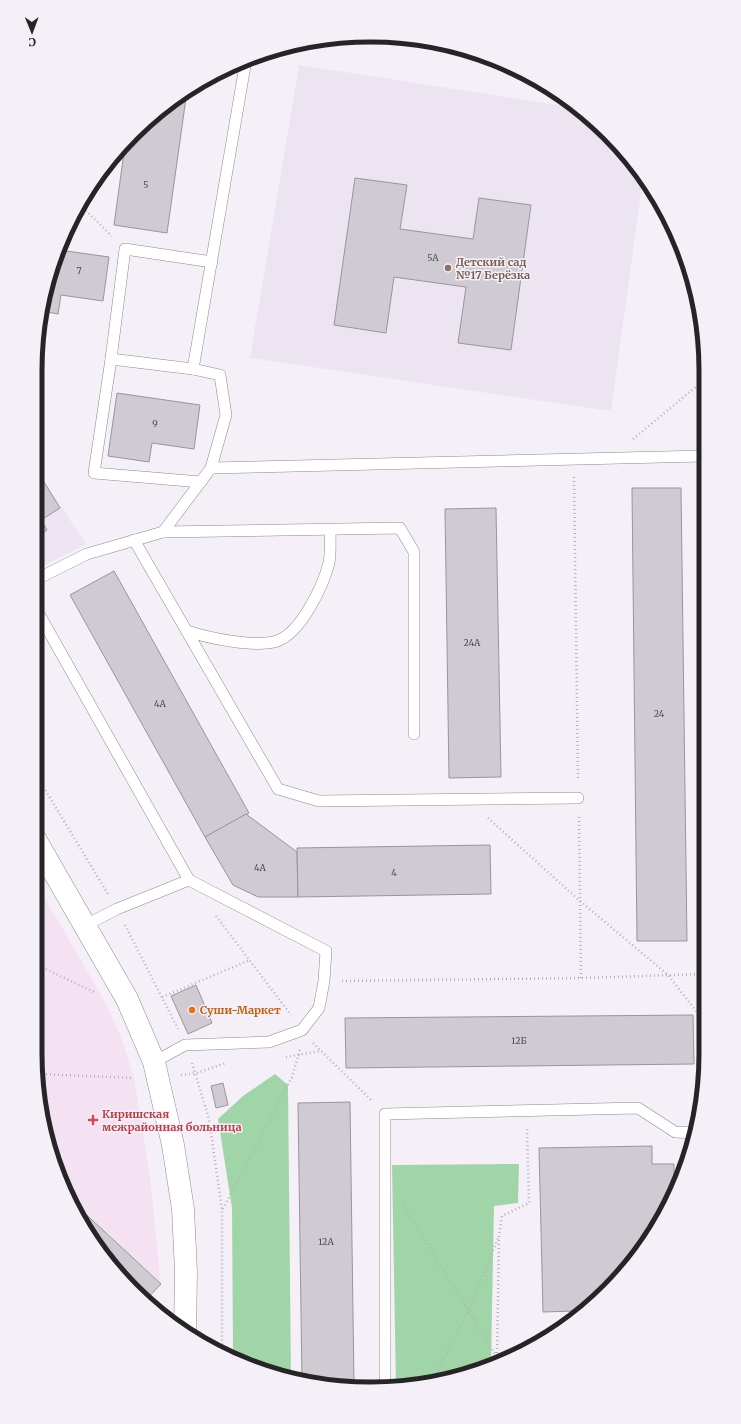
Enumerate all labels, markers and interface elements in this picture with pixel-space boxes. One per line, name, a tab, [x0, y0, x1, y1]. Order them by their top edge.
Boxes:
north arrow	[12, 12, 52, 52]
text: С	[28, 35, 36, 49]
house number: 5	[143, 179, 149, 190]
house number: 5А	[427, 252, 439, 263]
place label: Детский сад №17 Берёзка	[456, 255, 530, 282]
marker: Детский сад №17 Берёзка	[443, 263, 453, 273]
house number: 7	[76, 265, 82, 276]
house number: 9	[152, 418, 158, 429]
house number: 24А	[464, 637, 481, 648]
house number: 4А	[154, 698, 167, 709]
house number: 24	[654, 708, 665, 719]
house number: 4А	[254, 862, 267, 873]
house number: 4	[391, 867, 397, 878]
place label: Суши-Маркет	[200, 1003, 281, 1017]
marker: Суши-Маркет	[187, 1005, 197, 1015]
house number: 12Б	[511, 1035, 527, 1046]
place label: Киришская межрайонная больница	[102, 1107, 242, 1134]
marker: Киришская межрайонная больница	[87, 1114, 99, 1126]
house number: 12А	[318, 1236, 335, 1247]

